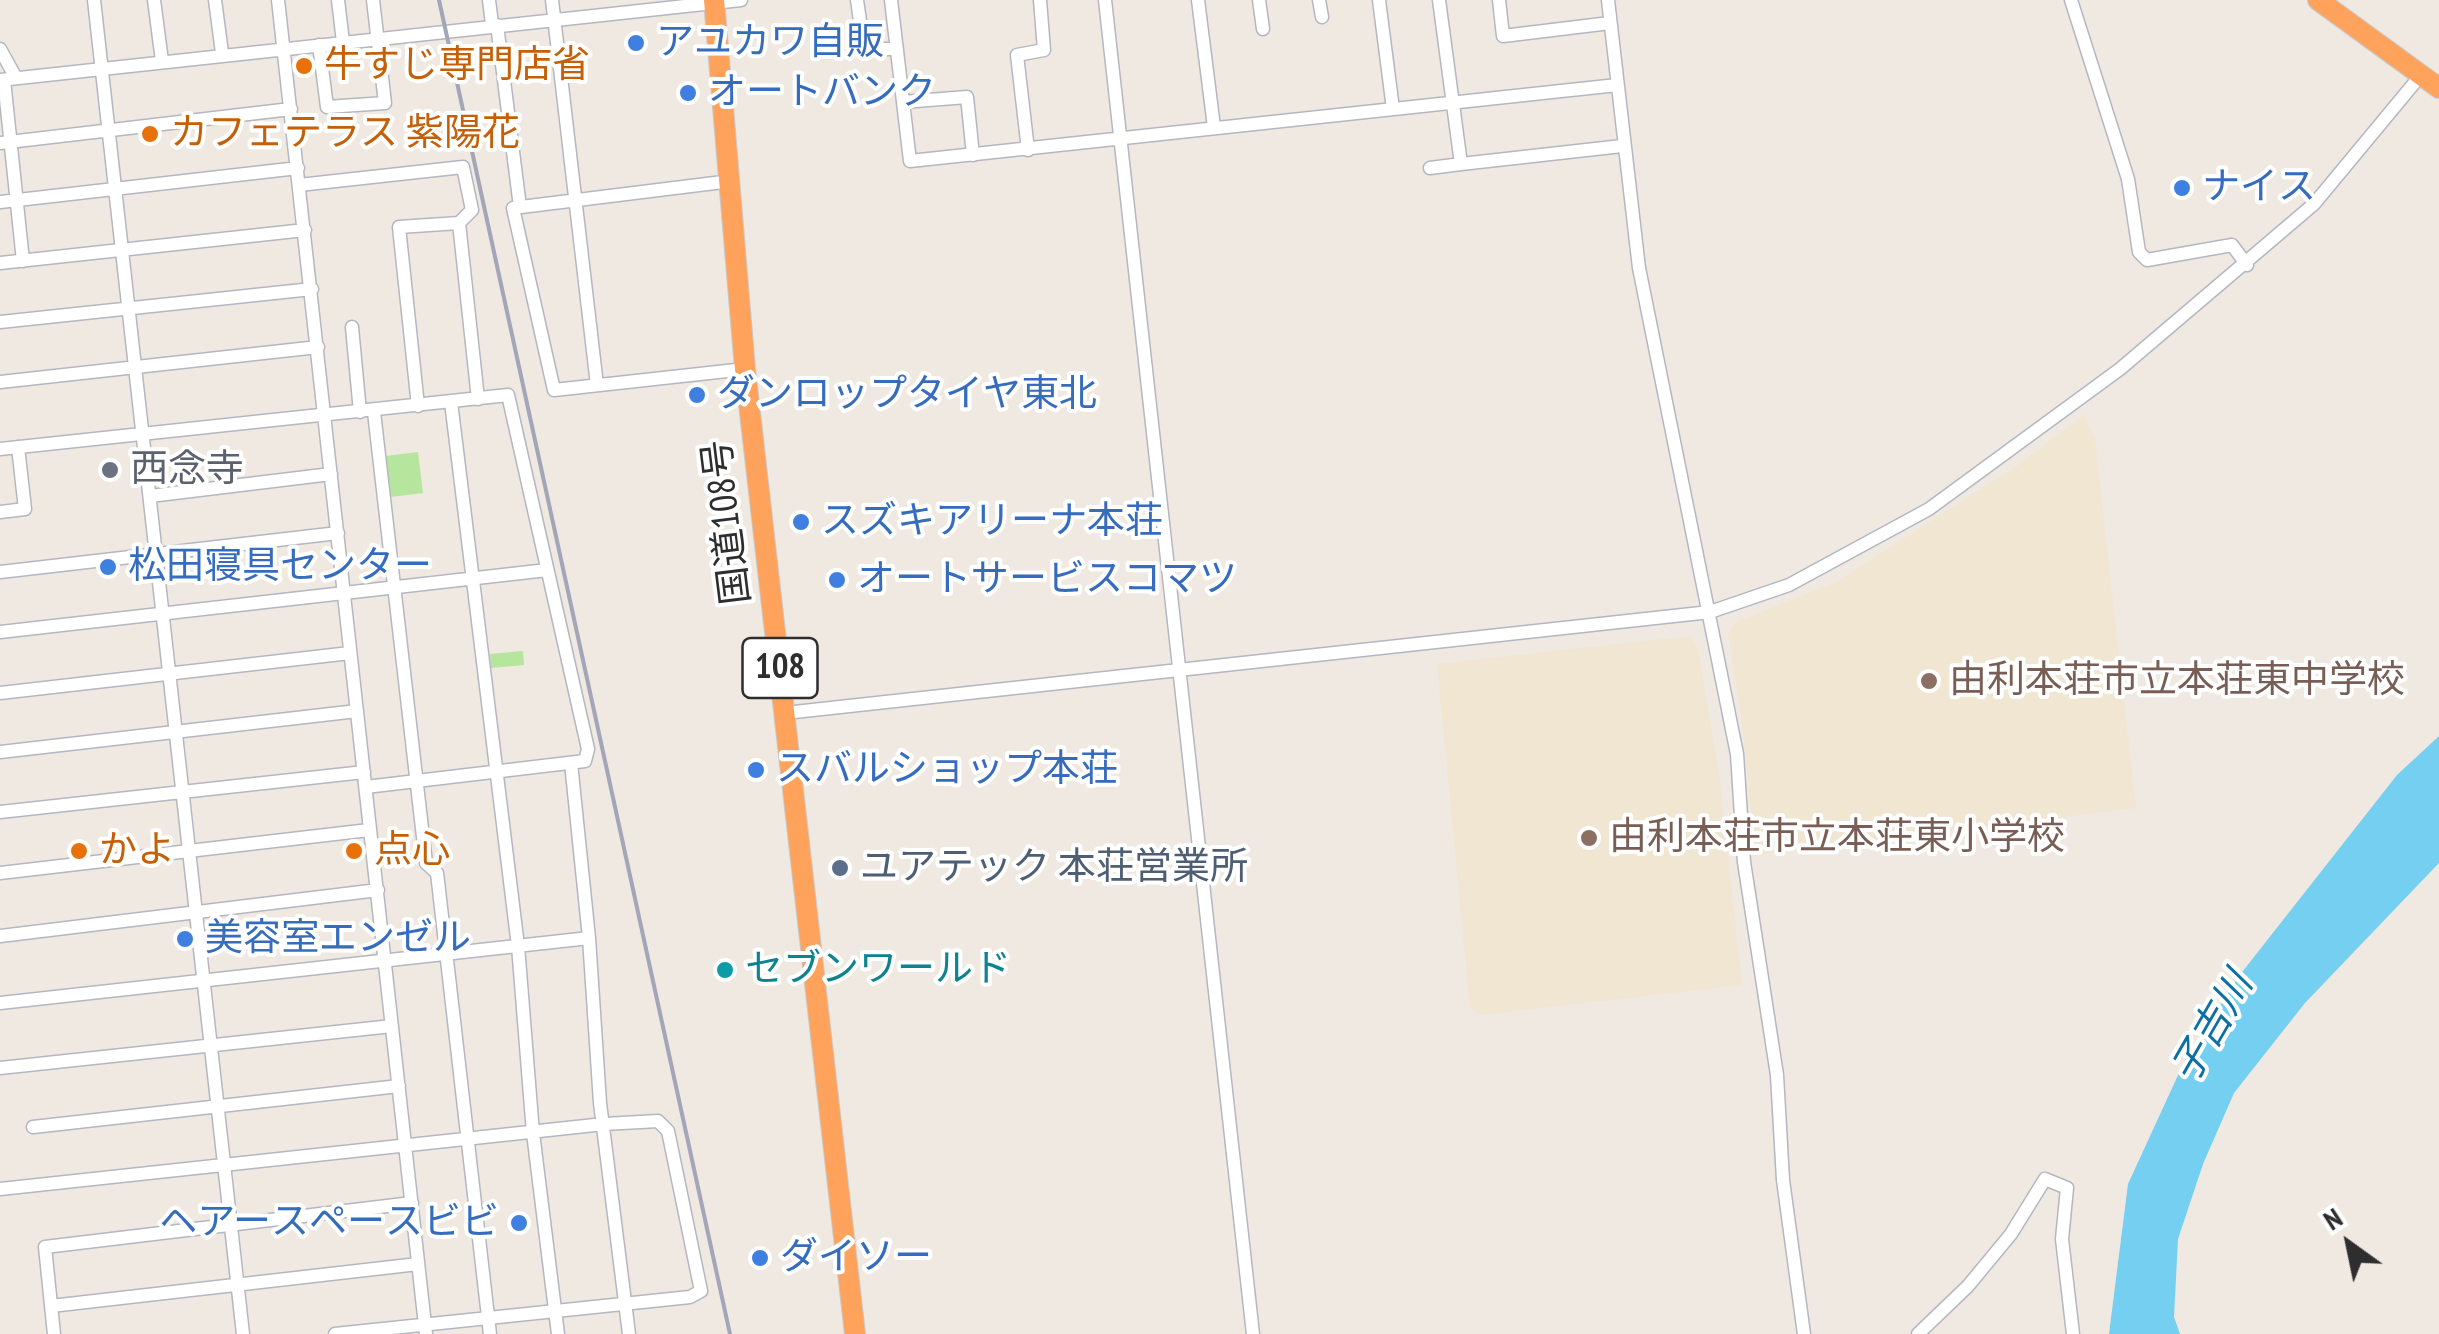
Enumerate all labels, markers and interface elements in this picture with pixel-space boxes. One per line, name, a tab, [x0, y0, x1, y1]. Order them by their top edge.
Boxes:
place label: アユカワ自販	[656, 20, 884, 66]
marker: アユカワ自販	[625, 32, 647, 54]
place label: 牛すじ専門店省	[324, 43, 590, 89]
marker: 牛すじ専門店省	[293, 55, 315, 77]
place label: オートバンク	[708, 70, 936, 116]
marker: オートバンク	[677, 82, 699, 104]
place label: カフェテラス 紫陽花	[170, 111, 520, 157]
marker: カフェテラス 紫陽花	[139, 123, 161, 145]
place label: ナイス	[2202, 165, 2316, 211]
marker: ナイス	[2171, 177, 2193, 199]
place label: ダンロップタイヤ東北	[717, 372, 1097, 418]
marker: ダンロップタイヤ東北	[686, 384, 708, 406]
street label: 国道108号	[695, 437, 761, 607]
place label: 西念寺	[130, 447, 244, 493]
marker: 西念寺	[99, 459, 121, 481]
place label: スズキアリーナ本荘	[821, 499, 1163, 545]
marker: スズキアリーナ本荘	[790, 511, 812, 533]
place label: 松田寝具センター	[128, 544, 432, 590]
marker: 松田寝具センター	[97, 556, 119, 578]
place label: オートサービスコマツ	[857, 557, 1237, 603]
marker: オートサービスコマツ	[826, 569, 848, 591]
road number: 108	[742, 638, 818, 698]
place label: 由利本荘市立本荘東中学校	[1949, 658, 2405, 704]
marker: 由利本荘市立本荘東中学校	[1918, 670, 1940, 692]
place label: スバルショップ本荘	[776, 747, 1118, 793]
marker: スバルショップ本荘	[745, 759, 767, 781]
place label: 由利本荘市立本荘東小学校	[1609, 815, 2065, 861]
marker: 由利本荘市立本荘東小学校	[1578, 827, 1600, 849]
place label: かよ	[99, 828, 175, 874]
place label: 点心	[374, 828, 450, 874]
marker: かよ	[68, 840, 90, 862]
marker: 点心	[343, 840, 365, 862]
place label: ユアテック 本荘営業所	[860, 845, 1248, 891]
marker: ユアテック 本荘営業所	[829, 857, 851, 879]
place label: 美容室エンゼル	[205, 916, 471, 962]
marker: 美容室エンゼル	[174, 928, 196, 950]
place label: セブンワールド	[745, 947, 1011, 993]
marker: セブンワールド	[714, 959, 736, 981]
water label: 子吉川	[2162, 964, 2264, 1092]
north arrow	[2299, 1194, 2399, 1294]
text: N	[2316, 1199, 2349, 1238]
place label: ヘアースペースビビ	[159, 1200, 499, 1246]
marker: ヘアースペースビビ	[508, 1212, 530, 1234]
place label: ダイソー	[780, 1235, 932, 1281]
marker: ダイソー	[749, 1247, 771, 1269]

